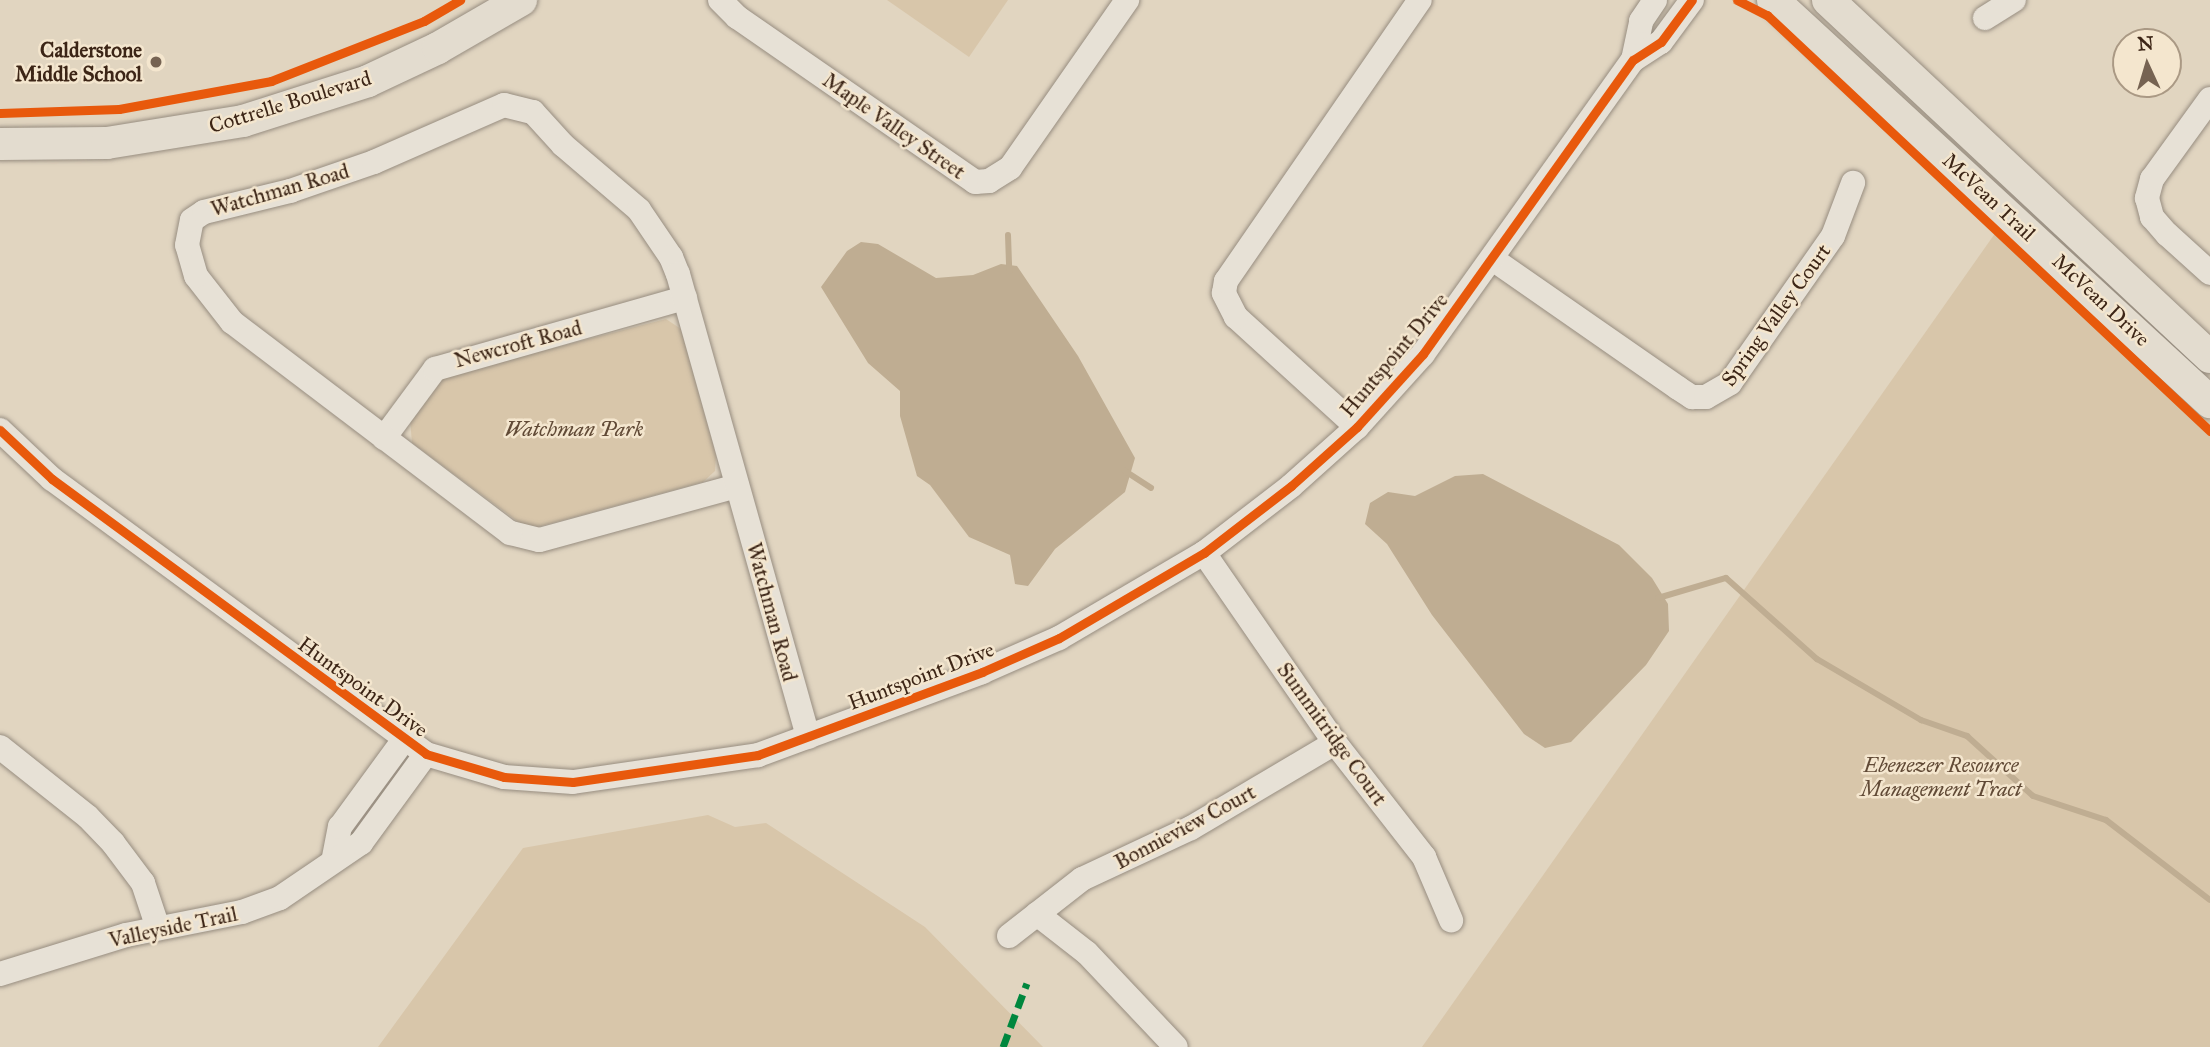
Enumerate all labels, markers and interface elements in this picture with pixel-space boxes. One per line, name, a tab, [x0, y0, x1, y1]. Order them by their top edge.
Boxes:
north arrow	[2112, 28, 2182, 98]
text: N	[2137, 32, 2154, 56]
place label: Calderstone Middle School	[15, 37, 142, 87]
marker: Calderstone Middle School	[148, 54, 164, 70]
street label: Cottrelle Boulevard	[206, 65, 374, 139]
street label: Maple Valley Street	[818, 67, 970, 185]
street label: McVean Trail	[1937, 148, 2041, 246]
street label: Watchman Road	[208, 158, 352, 222]
street label: Spring Valley Court	[1716, 239, 1836, 391]
street label: McVean Drive	[2047, 248, 2155, 352]
street label: Huntspoint Drive	[1335, 288, 1453, 422]
street label: Newcroft Road	[452, 315, 584, 373]
park label: Watchman Park	[505, 416, 643, 442]
street label: Watchman Road	[741, 540, 803, 684]
street label: Huntspoint Drive	[293, 631, 433, 743]
street label: Huntspoint Drive	[844, 637, 998, 715]
street label: Summitridge Court	[1272, 658, 1392, 810]
park label: Ebenezer Resource Management Tract	[1860, 752, 2022, 802]
street label: Bonnieview Court	[1110, 779, 1260, 875]
street label: Valleyside Trail	[106, 901, 240, 953]

